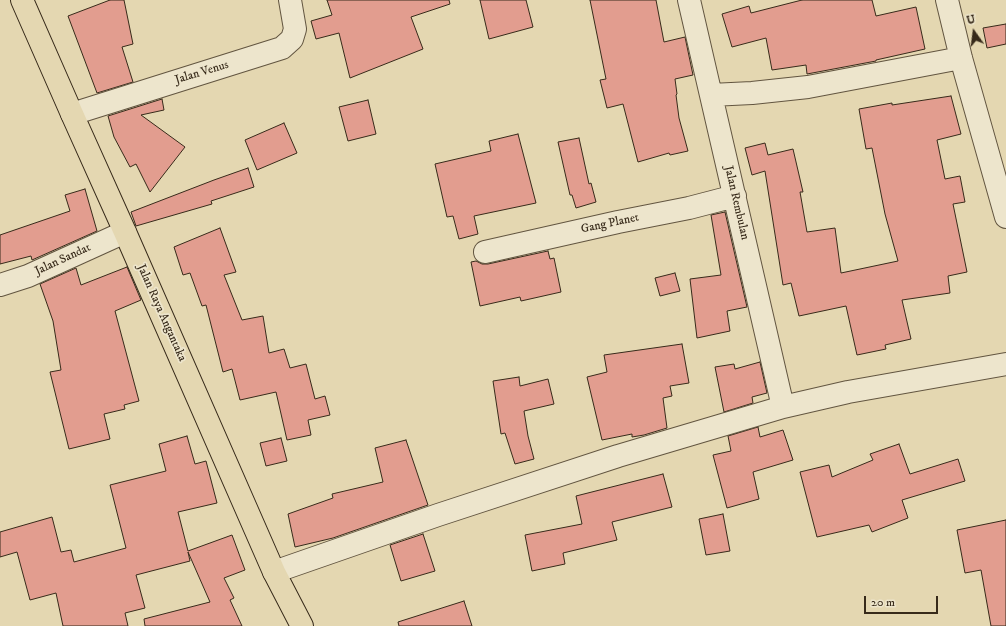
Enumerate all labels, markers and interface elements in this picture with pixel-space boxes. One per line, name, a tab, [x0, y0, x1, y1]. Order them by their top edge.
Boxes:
north arrow	[954, 12, 994, 52]
text: U	[965, 13, 977, 28]
street label: Jalan Venus	[174, 58, 230, 88]
street label: Jalan Rembulan	[721, 165, 751, 241]
street label: Gang Planet	[580, 211, 640, 237]
street label: Jalan Sandat	[33, 241, 93, 279]
street label: Jalan Raya Angantaka	[133, 262, 189, 364]
scale bar	[866, 588, 940, 614]
text: 20 m	[871, 595, 895, 610]

